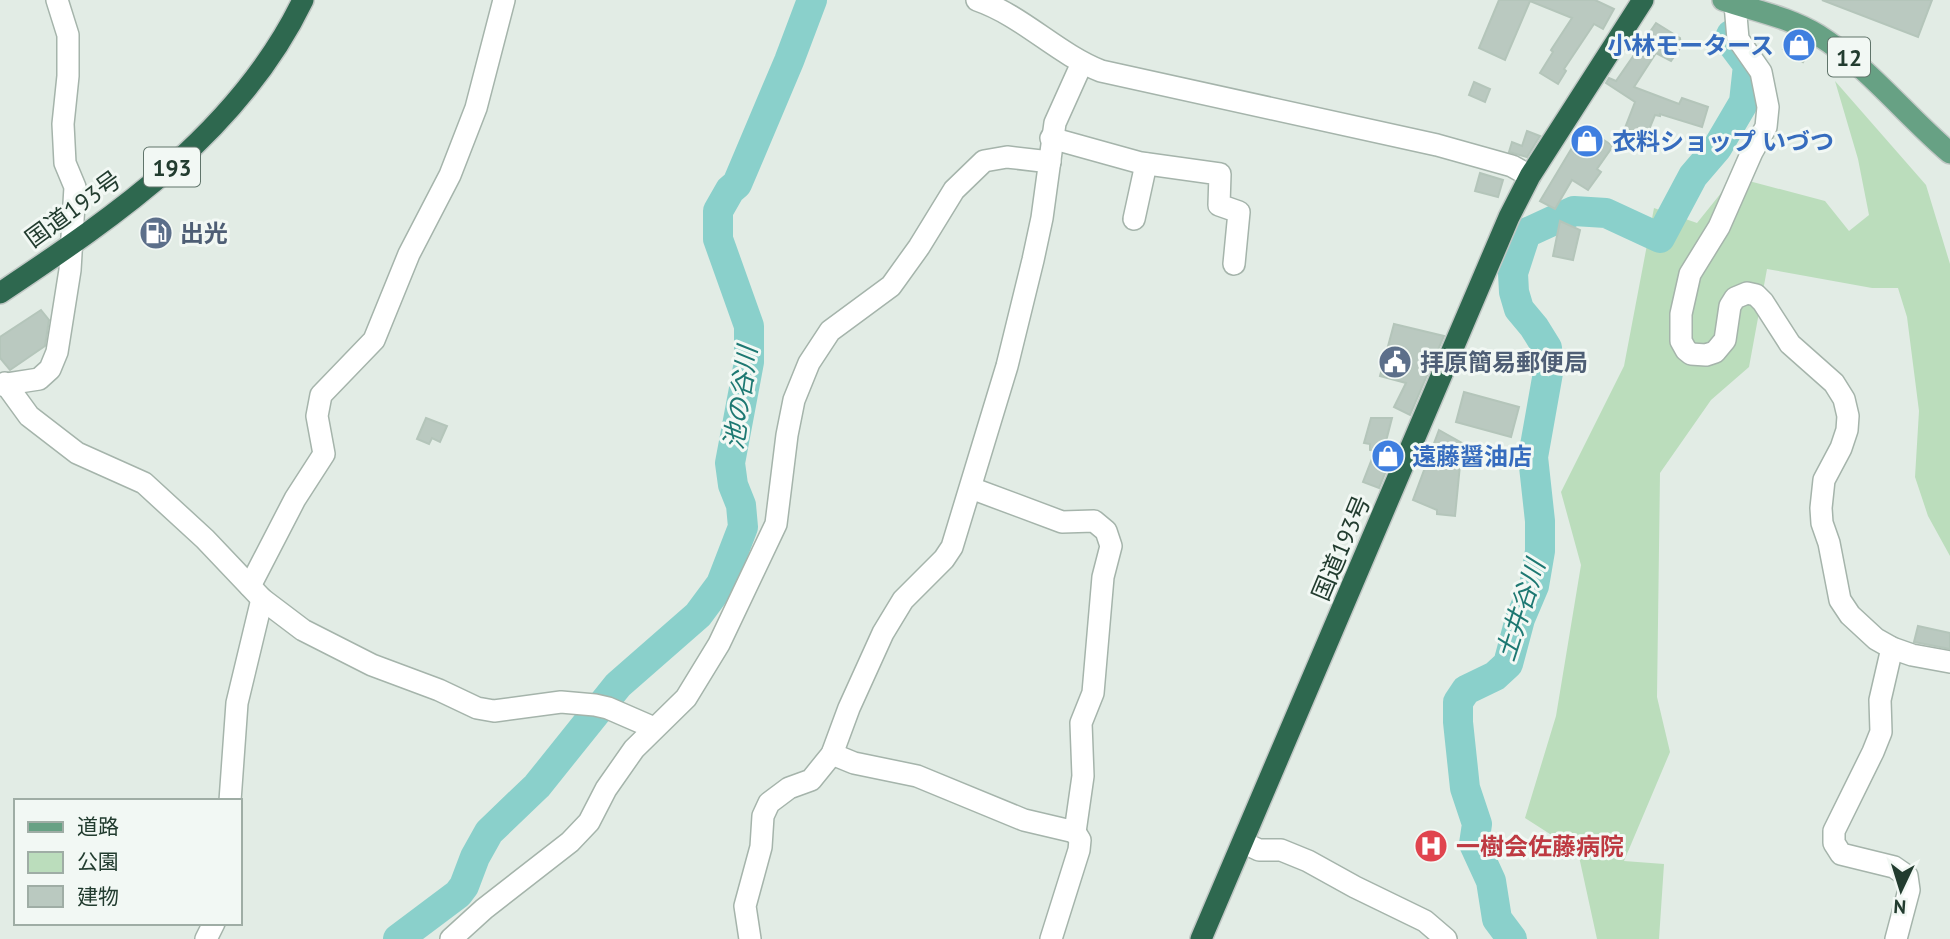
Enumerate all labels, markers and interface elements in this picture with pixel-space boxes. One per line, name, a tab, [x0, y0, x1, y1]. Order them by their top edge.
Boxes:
shop icon: 小林モータース	[1780, 26, 1818, 64]
place label: 小林モータース	[1607, 30, 1774, 61]
road number: 12	[1828, 38, 1870, 76]
shop icon: 衣料ショップ いづつ	[1568, 122, 1606, 160]
place label: 衣料ショップ いづつ	[1612, 126, 1834, 157]
road number: 193	[144, 148, 200, 186]
street label: 国道193号	[19, 164, 127, 254]
fuel station icon: 出光	[137, 214, 175, 252]
place label: 出光	[180, 218, 228, 249]
water label: 池の谷川	[716, 341, 764, 452]
public building icon: 拝原簡易郵便局	[1376, 343, 1414, 381]
place label: 拝原簡易郵便局	[1420, 347, 1588, 378]
shop icon: 遠藤醤油店	[1369, 437, 1407, 475]
place label: 遠藤醤油店	[1412, 441, 1532, 472]
street label: 国道193号	[1305, 491, 1377, 605]
water label: 土井谷川	[1488, 553, 1553, 665]
legend	[14, 799, 242, 925]
text: 道路	[77, 813, 119, 840]
hospital icon: 一樹会佐藤病院	[1412, 827, 1450, 865]
place label: 一樹会佐藤病院	[1456, 831, 1624, 862]
text: 公園	[77, 848, 119, 875]
north arrow	[1866, 855, 1936, 925]
text: 建物	[77, 883, 119, 910]
text: N	[1893, 895, 1907, 919]

